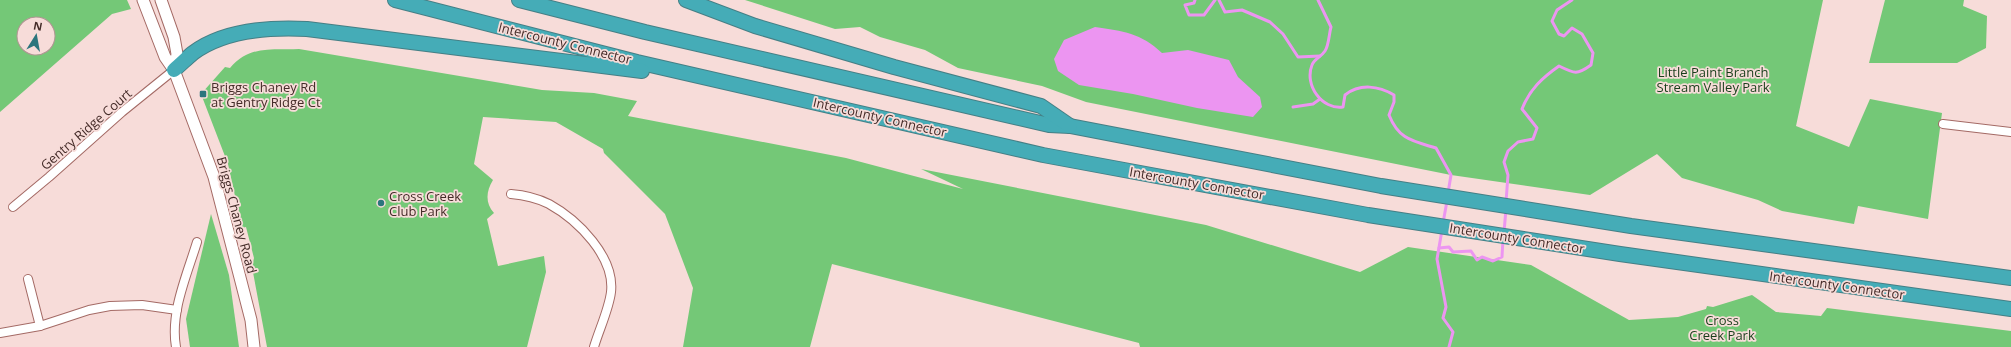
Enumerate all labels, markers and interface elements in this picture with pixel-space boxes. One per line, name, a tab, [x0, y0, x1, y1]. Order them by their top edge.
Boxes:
north arrow	[16, 16, 56, 56]
text: N	[32, 17, 44, 34]
street label: Intercounty Connector	[497, 18, 634, 68]
park label: Little Paint Branch Stream Valley Park	[1657, 63, 1770, 96]
place label: Briggs Chaney Rd at Gentry Ridge Ct	[211, 78, 321, 111]
street label: Gentry Ridge Court	[37, 84, 136, 174]
marker: Briggs Chaney Rd at Gentry Ridge Ct	[198, 89, 208, 99]
street label: Intercounty Connector	[811, 93, 949, 141]
street label: Briggs Chaney Road	[213, 155, 261, 275]
street label: Intercounty Connector	[1128, 162, 1267, 204]
place label: Cross Creek Club Park	[389, 187, 461, 220]
marker: Cross Creek Club Park	[376, 198, 386, 208]
street label: Intercounty Connector	[1448, 218, 1587, 258]
street label: Intercounty Connector	[1768, 267, 1907, 304]
park label: Cross Creek Park	[1689, 311, 1755, 344]

